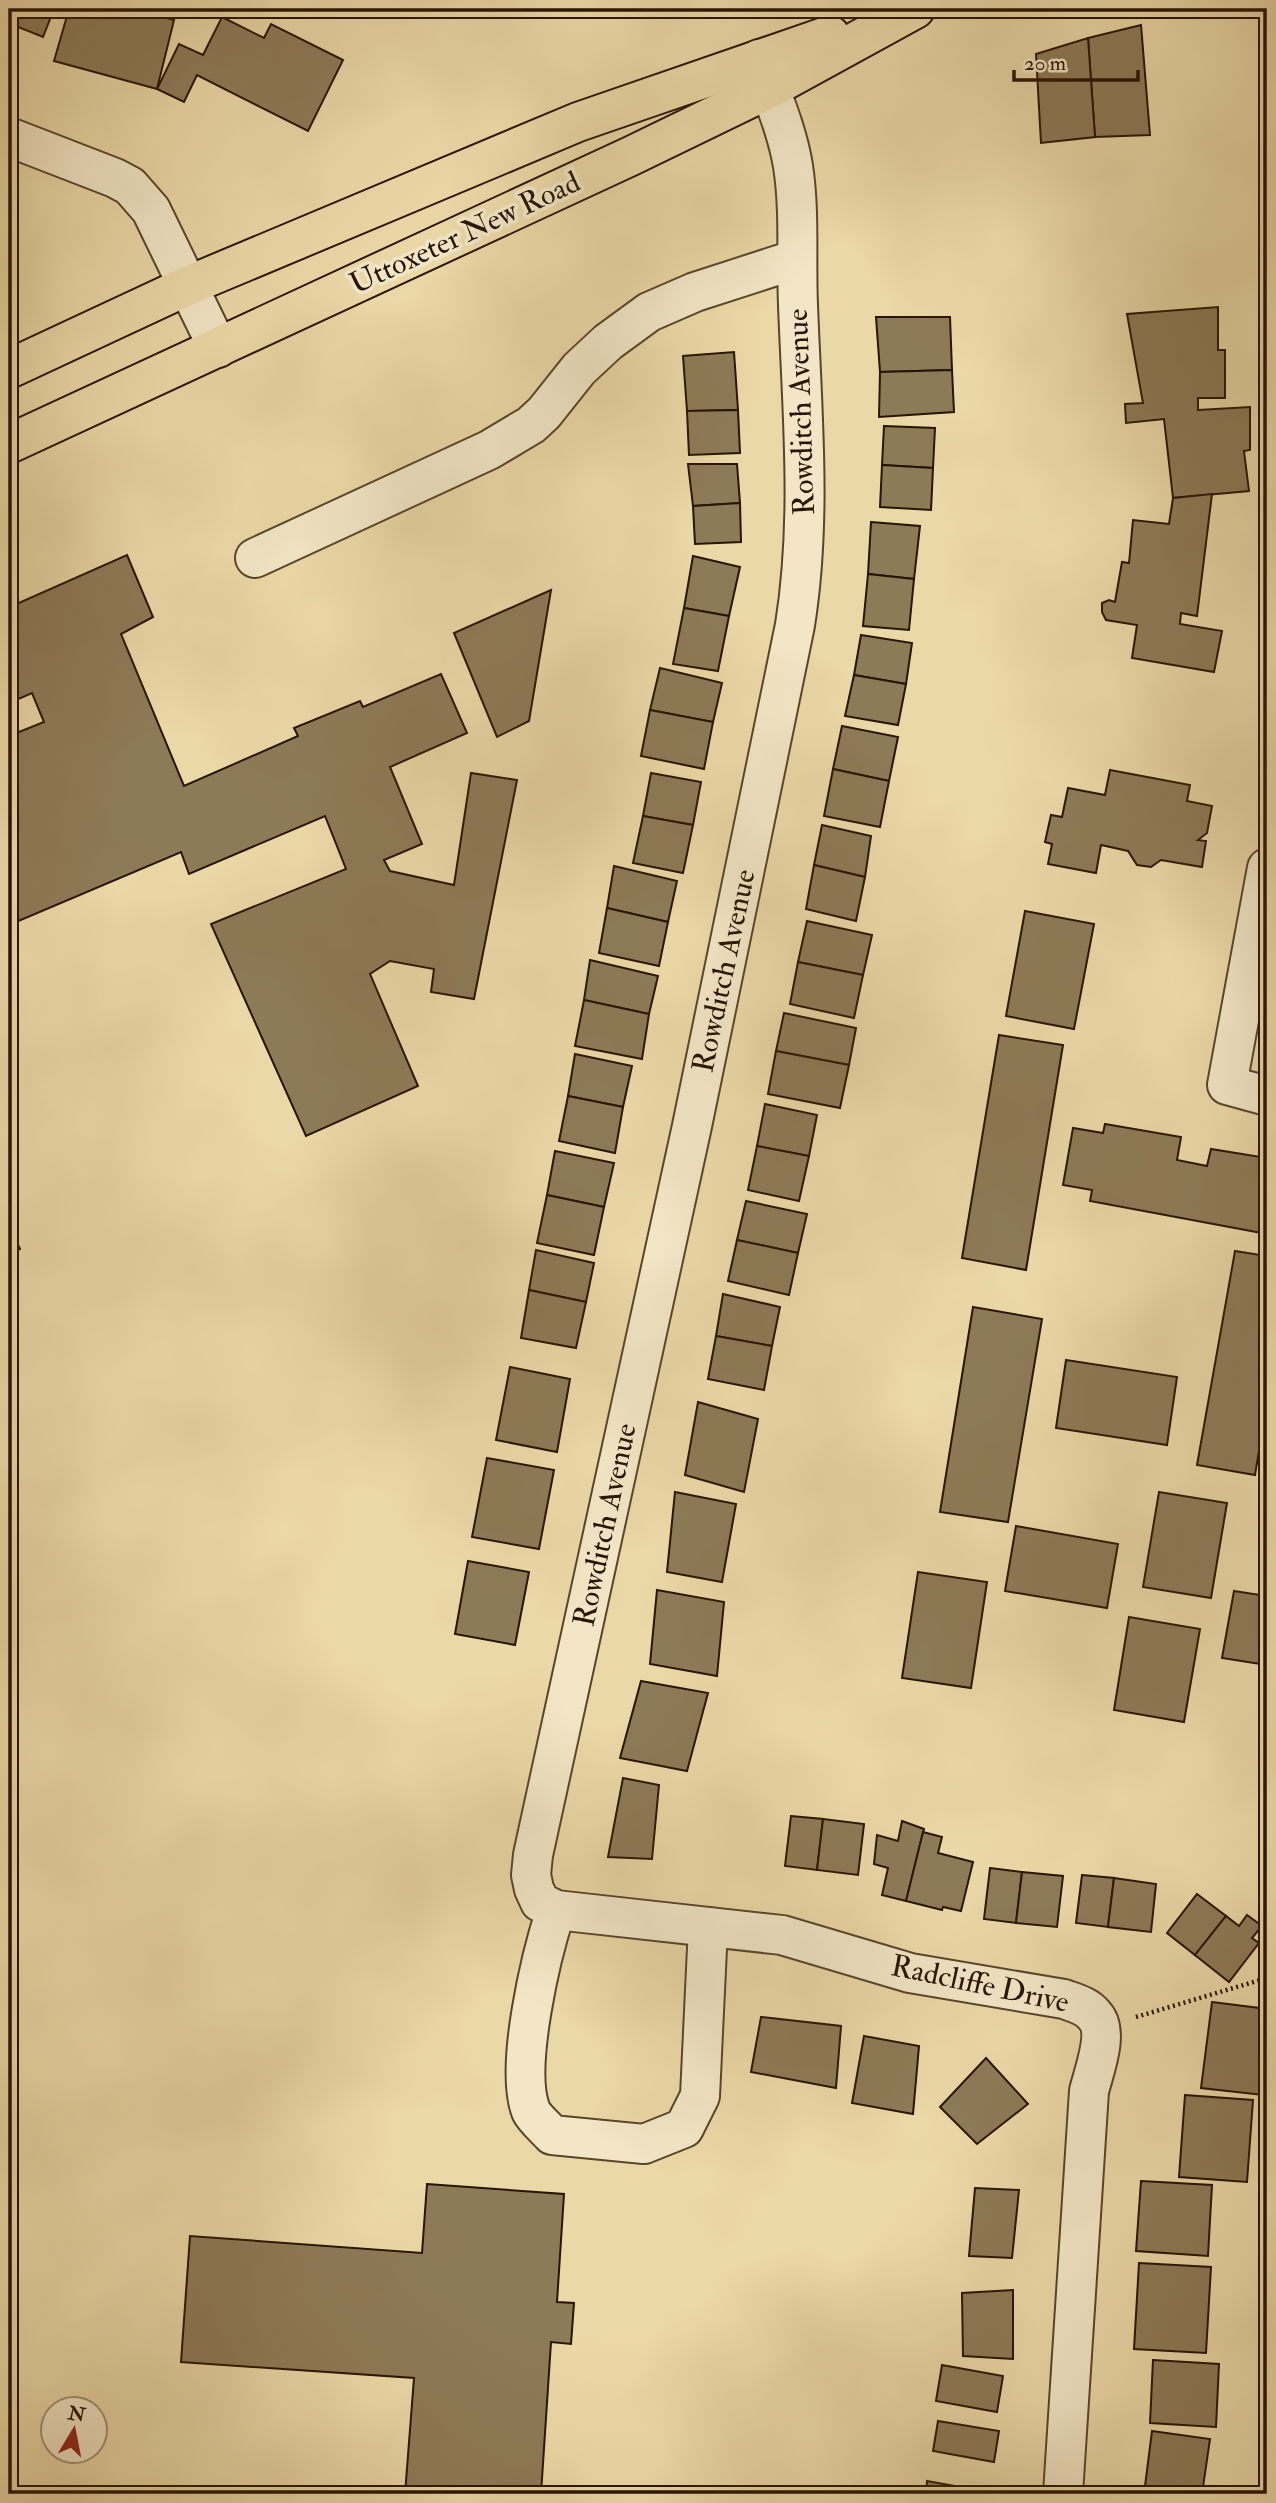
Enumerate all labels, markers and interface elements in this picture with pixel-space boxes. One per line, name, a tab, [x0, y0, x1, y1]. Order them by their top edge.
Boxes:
scale bar	[1014, 38, 1138, 82]
text: 20 m	[1024, 50, 1066, 77]
street label: Uttoxeter New Road	[344, 163, 586, 303]
street label: Rowditch Avenue	[779, 308, 823, 516]
street label: Rowditch Avenue	[684, 866, 764, 1076]
street label: Rowditch Avenue	[565, 1420, 645, 1630]
street label: Radcliffe Drive	[888, 1947, 1072, 2021]
north arrow	[38, 2394, 108, 2464]
text: N	[65, 2401, 88, 2428]

